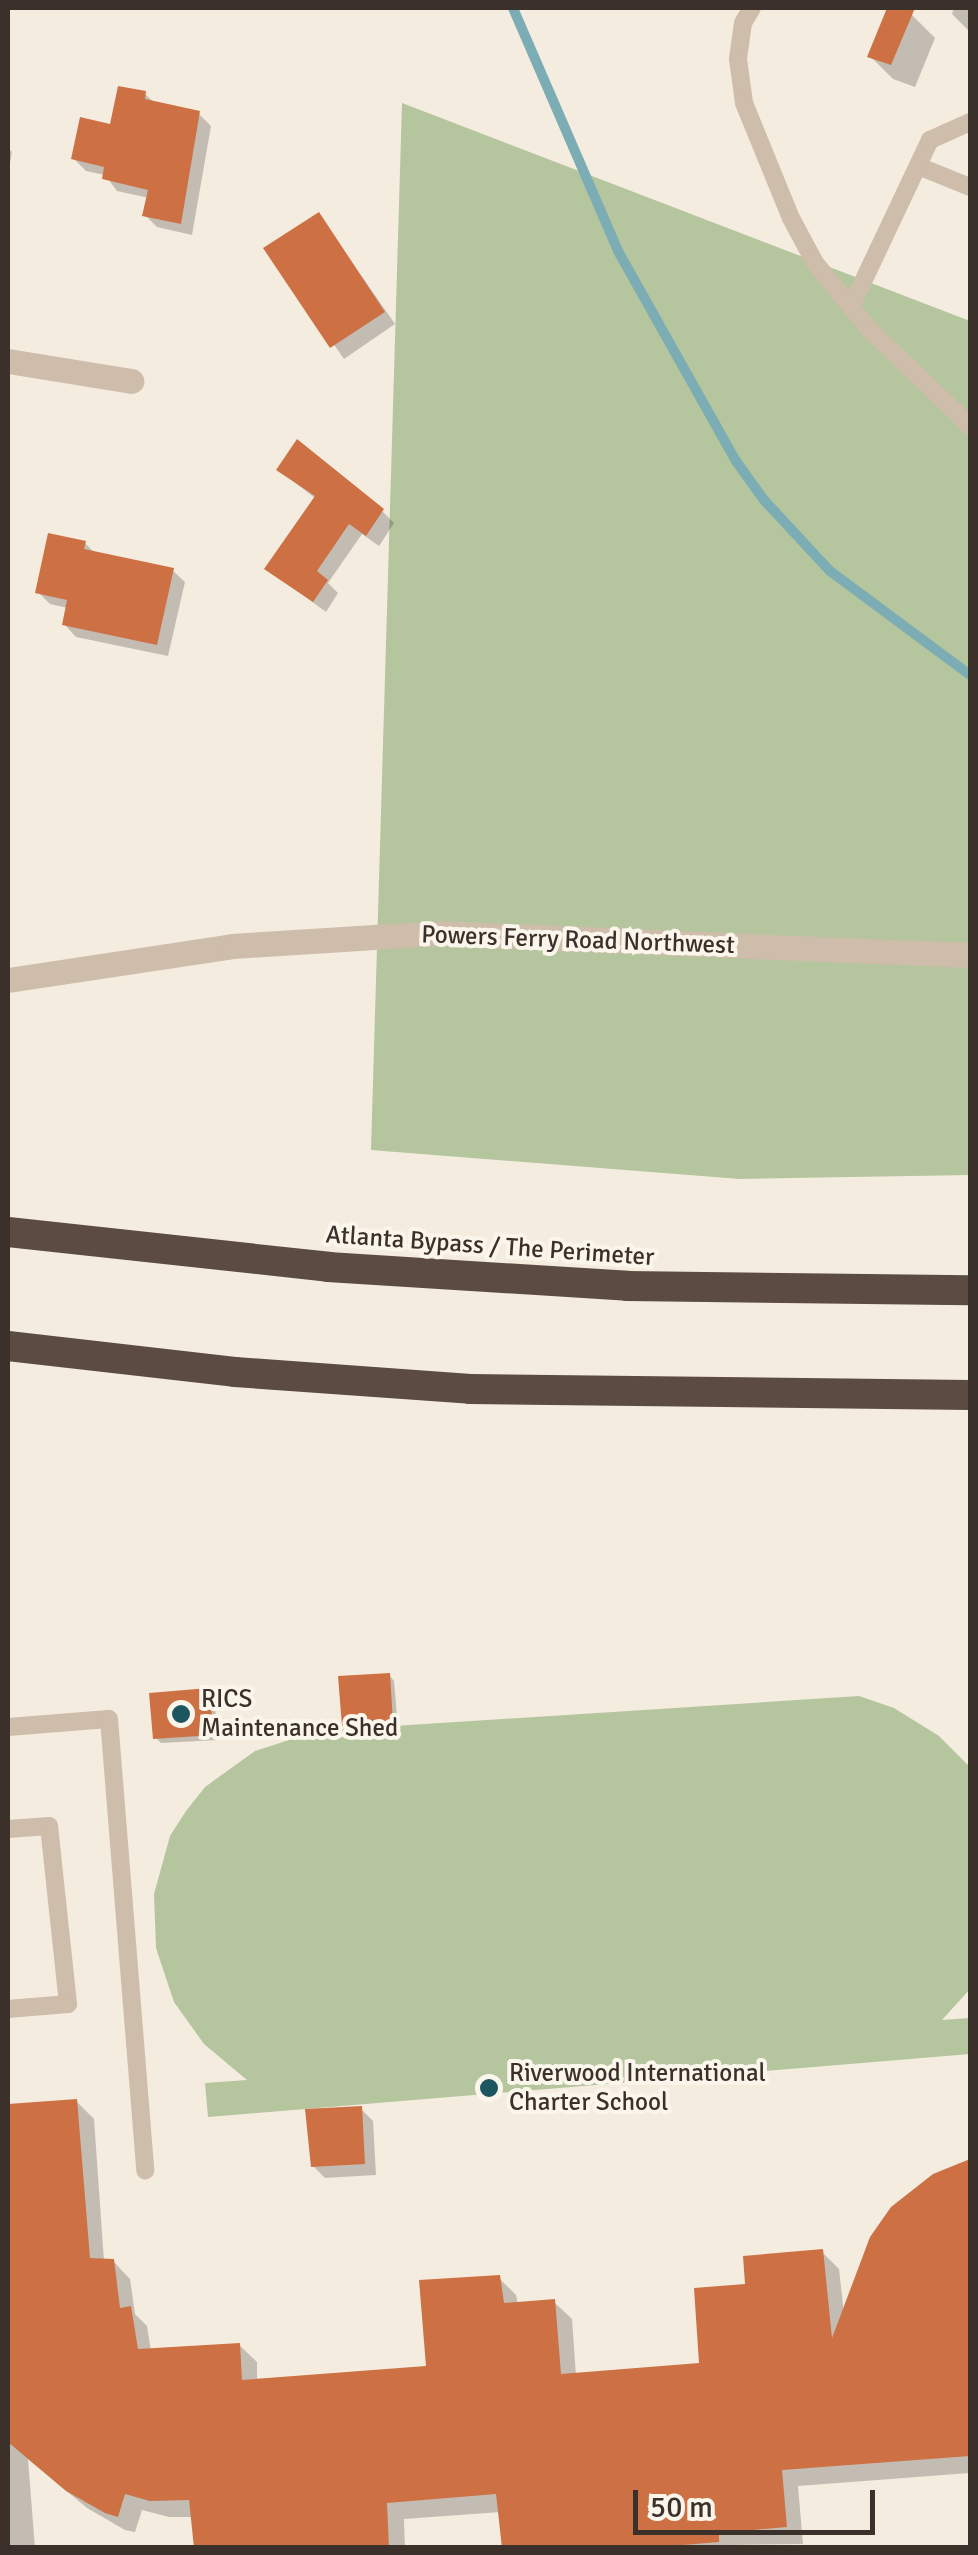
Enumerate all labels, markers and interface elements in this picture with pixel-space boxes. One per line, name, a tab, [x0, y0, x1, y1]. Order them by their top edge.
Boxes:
street label: Powers Ferry Road Northwest	[421, 920, 735, 960]
street label: Atlanta Bypass / The Perimeter	[325, 1220, 655, 1272]
place label: RICS Maintenance Shed	[201, 1685, 398, 1744]
marker: RICS Maintenance Shed	[170, 1703, 192, 1725]
place label: Riverwood International Charter School	[509, 2059, 766, 2118]
marker: Riverwood International Charter School	[478, 2077, 500, 2099]
scale bar	[638, 2470, 880, 2532]
text: 50 m	[650, 2489, 713, 2526]

